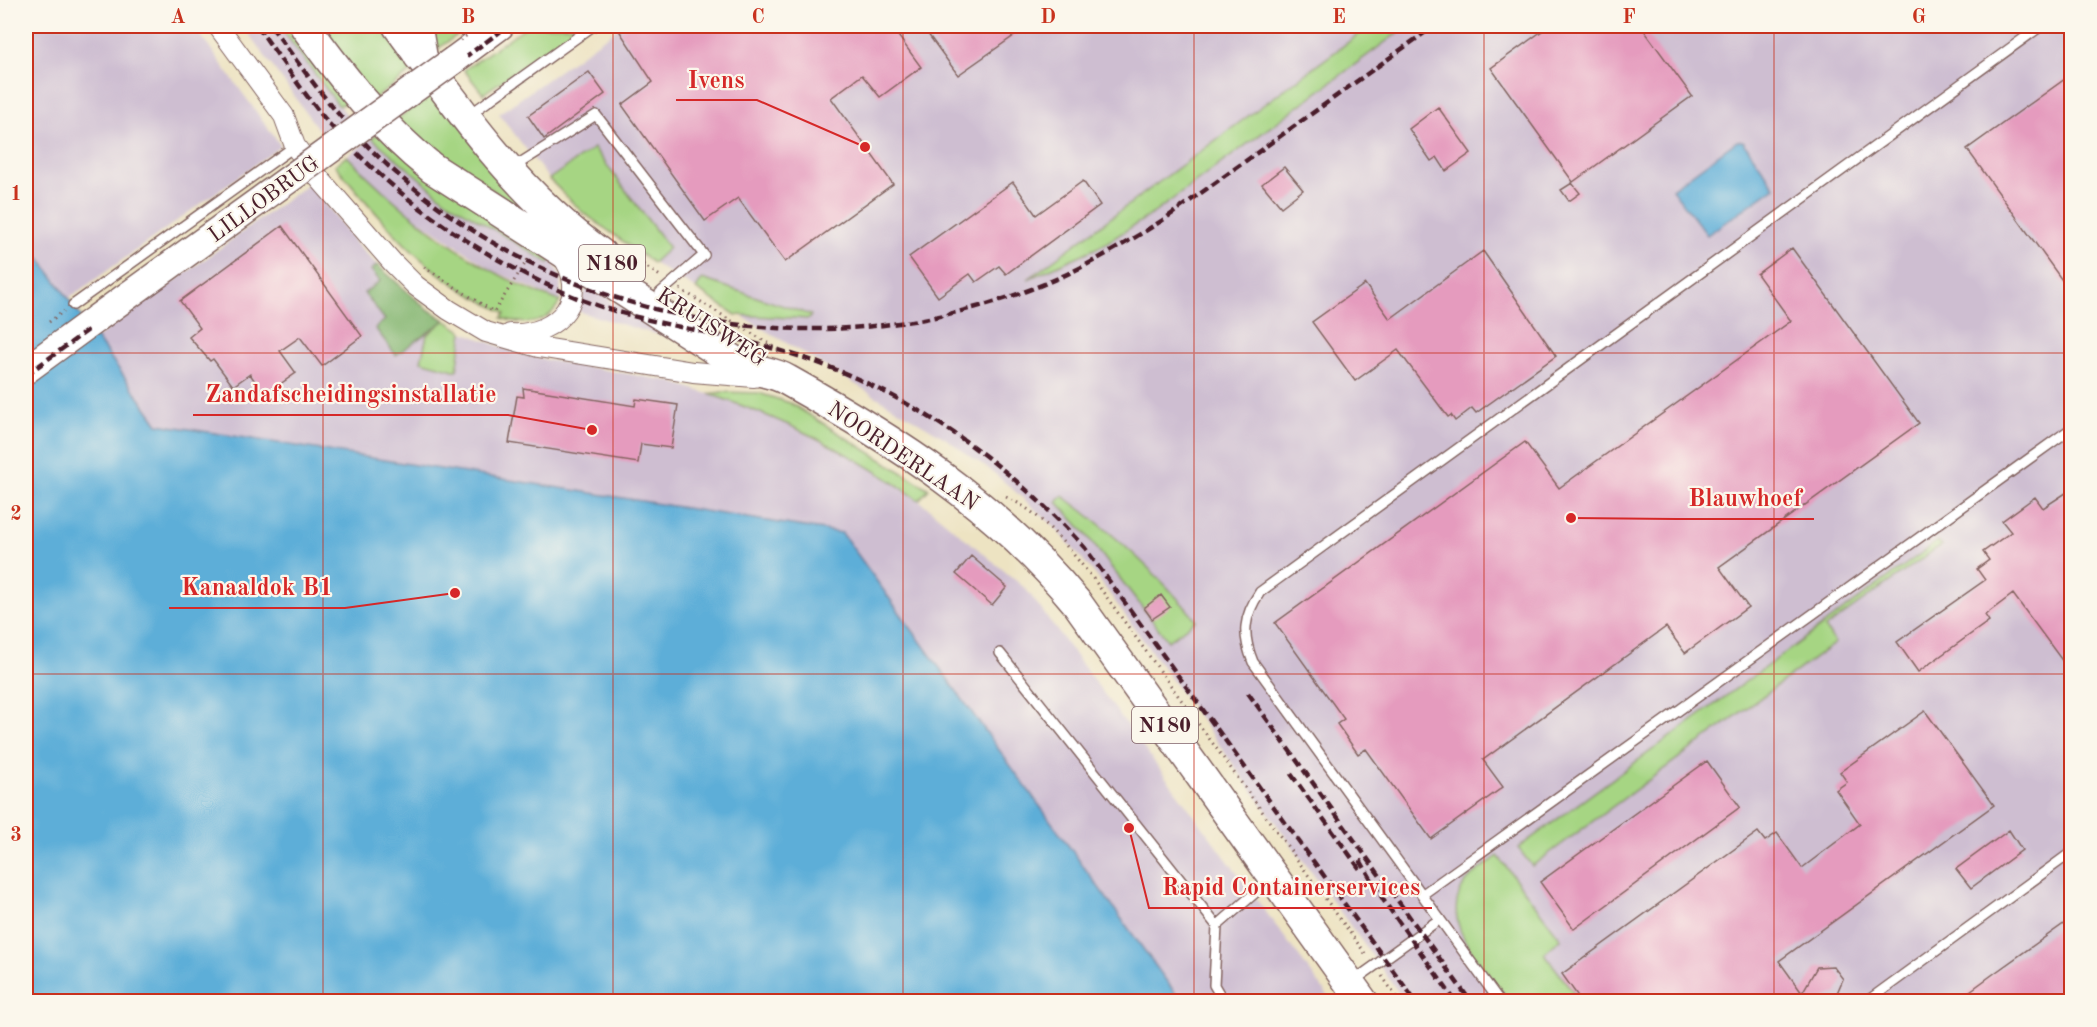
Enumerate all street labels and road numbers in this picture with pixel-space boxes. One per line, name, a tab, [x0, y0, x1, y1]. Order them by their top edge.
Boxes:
street label: LILLOBRUG	[205, 152, 324, 247]
road number: N180	[579, 245, 645, 281]
street label: KRUISWEG	[652, 284, 770, 371]
street label: NOORDERLAAN	[823, 398, 982, 515]
road number: N180	[1132, 707, 1198, 743]

